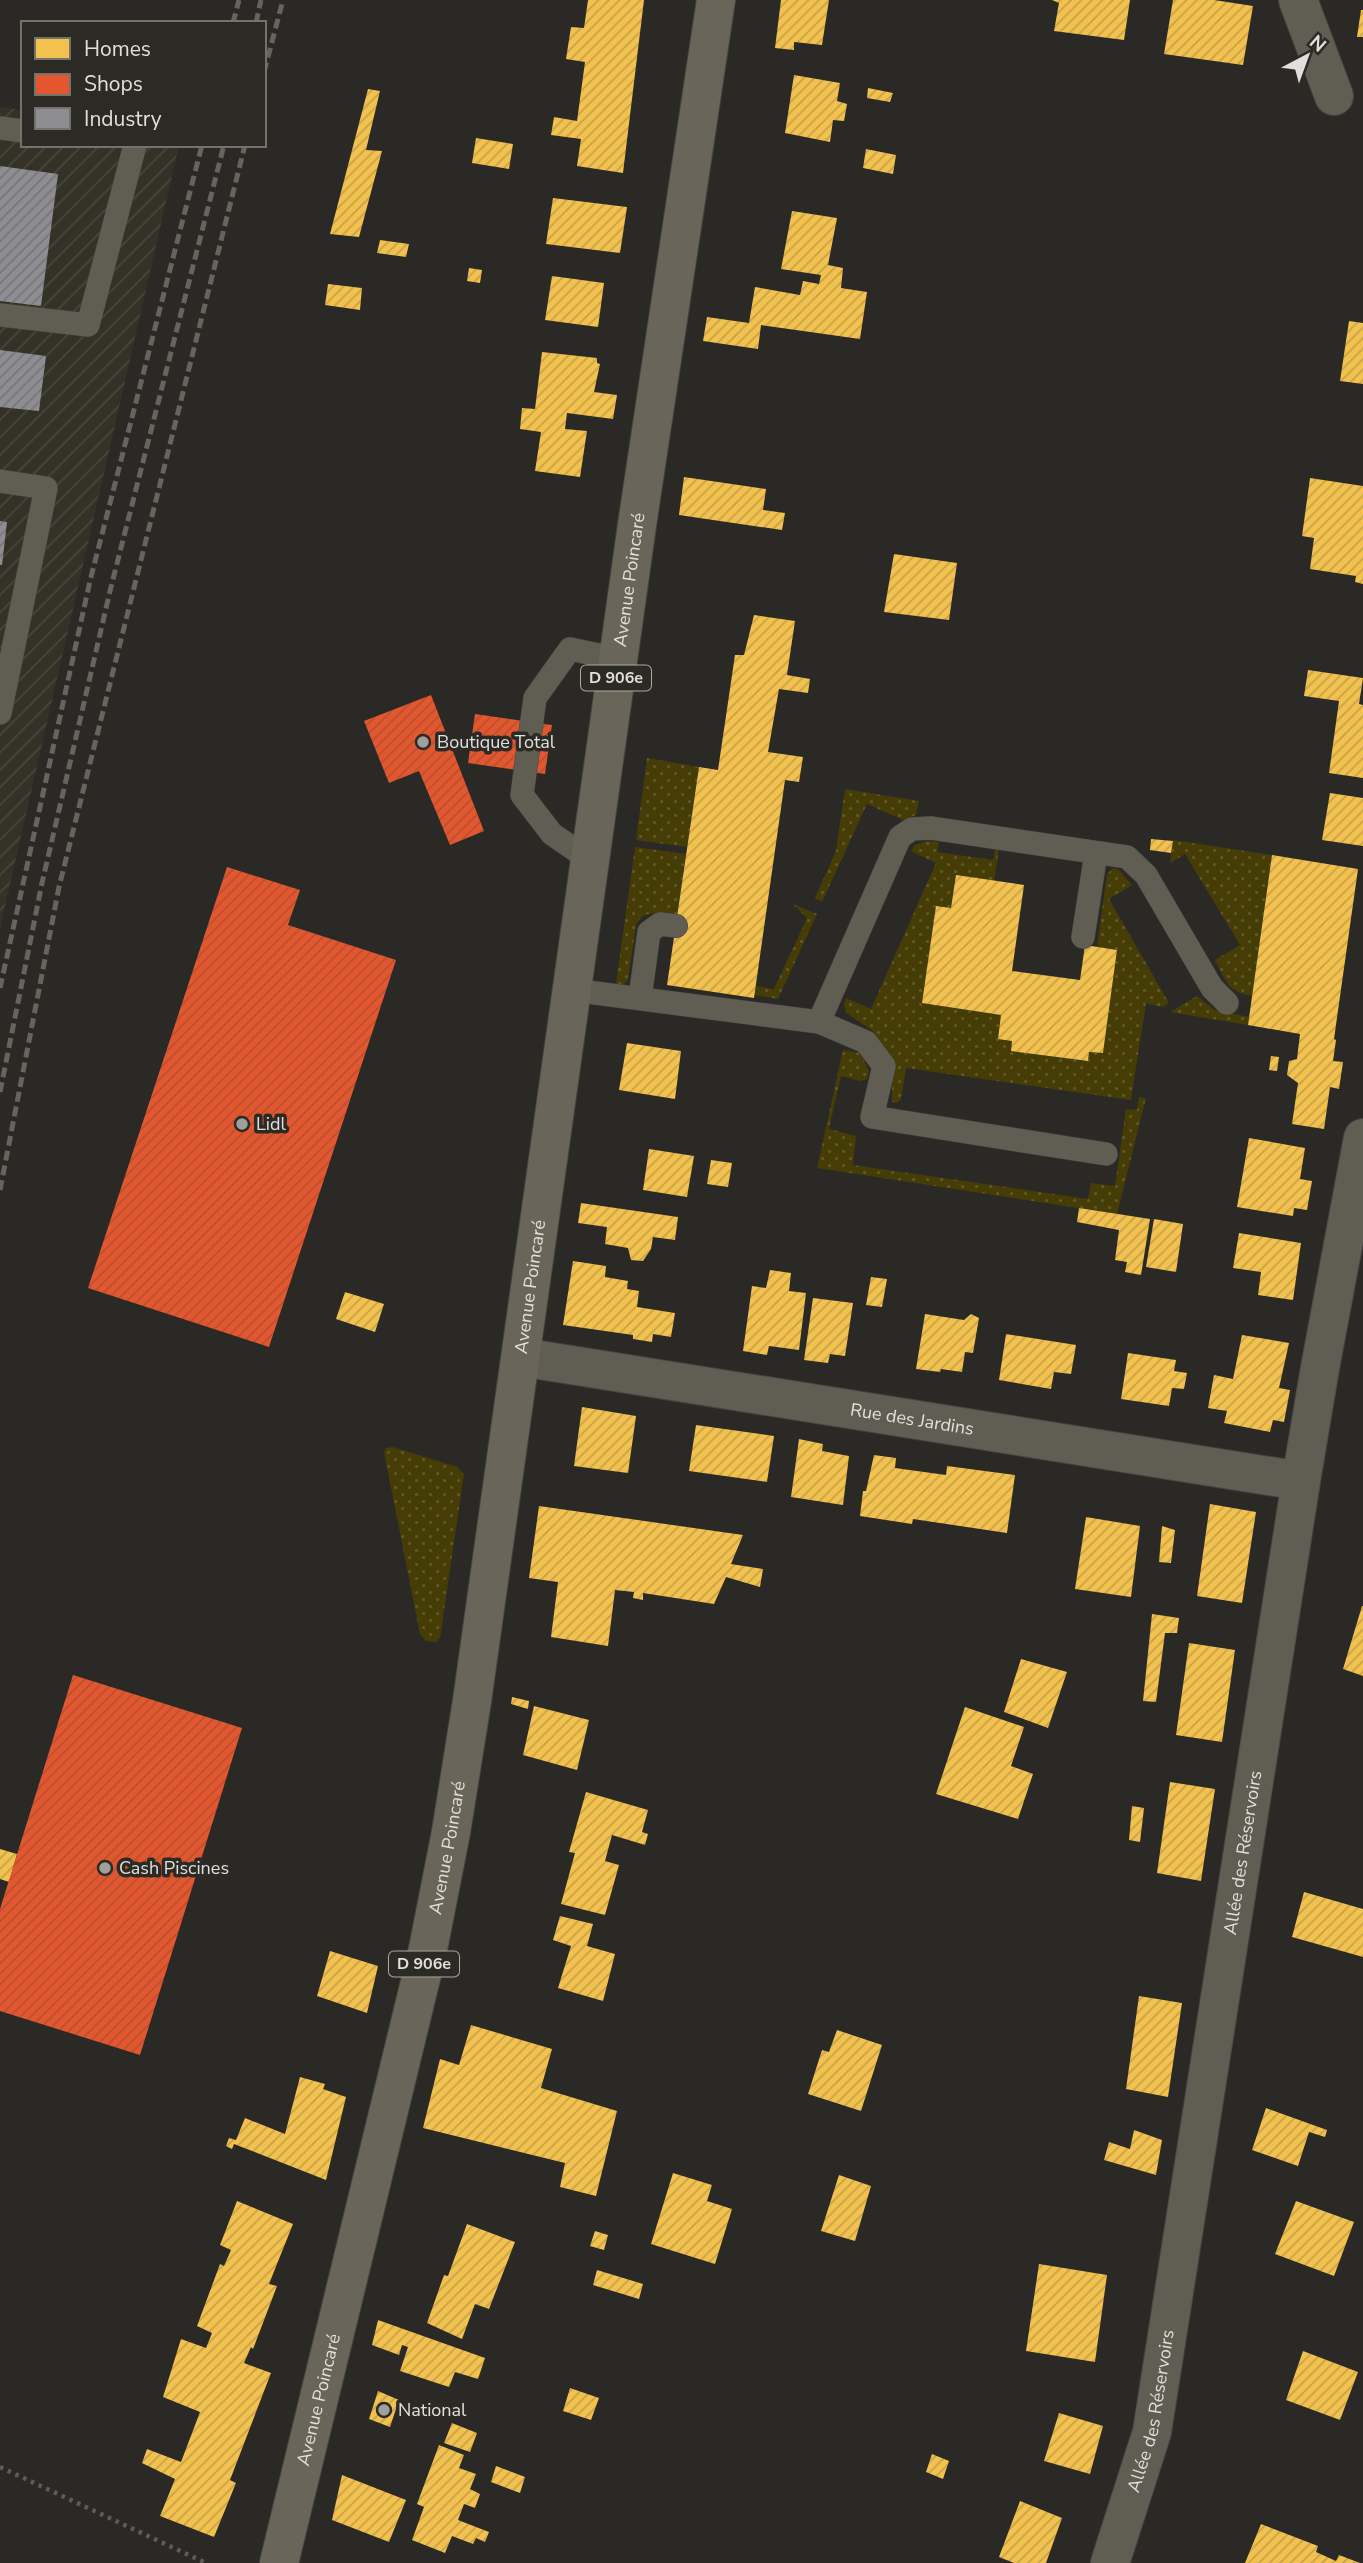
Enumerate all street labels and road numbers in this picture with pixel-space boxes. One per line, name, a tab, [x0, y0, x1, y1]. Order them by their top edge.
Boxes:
street label: Avenue Poincaré	[608, 511, 651, 648]
road number: D 906e	[581, 666, 651, 691]
street label: Avenue Poincaré	[509, 1218, 551, 1355]
street label: Rue des Jardins	[848, 1398, 976, 1441]
street label: Allée des Réservoirs	[1218, 1769, 1267, 1936]
street label: Avenue Poincaré	[423, 1779, 471, 1916]
road number: D 906e	[389, 1952, 459, 1976]
street label: Allée des Réservoirs	[1121, 2328, 1180, 2495]
street label: Avenue Poincaré	[291, 2331, 346, 2468]

